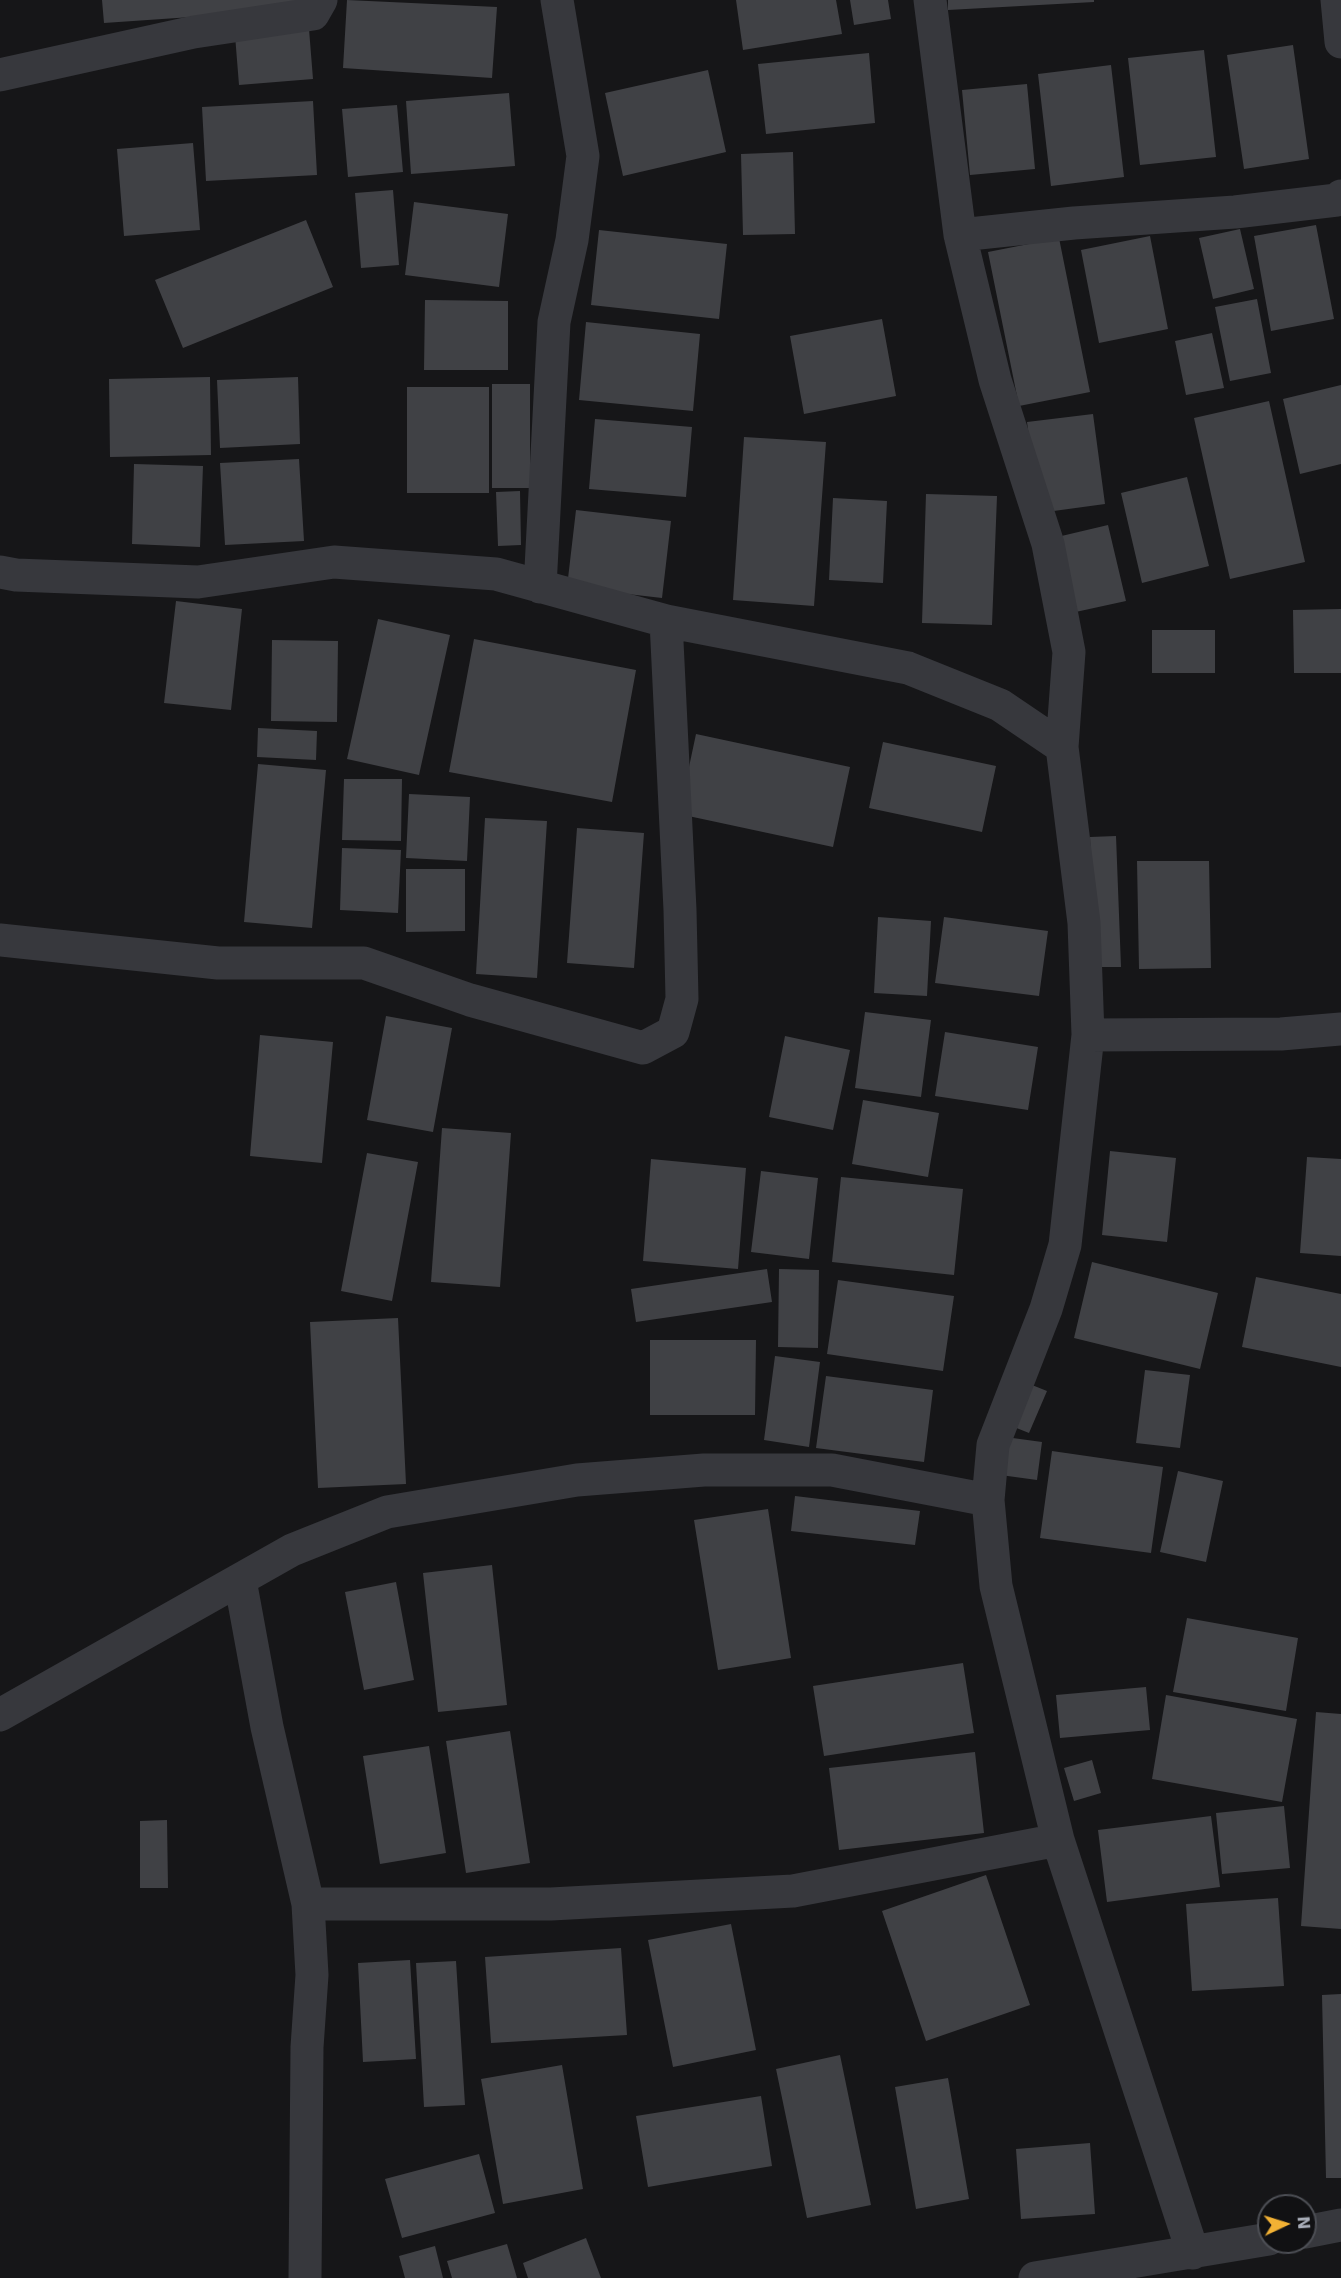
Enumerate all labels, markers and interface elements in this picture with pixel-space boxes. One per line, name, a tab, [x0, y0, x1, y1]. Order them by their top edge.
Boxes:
north arrow	[1257, 2194, 1317, 2254]
text: N	[1294, 2215, 1313, 2230]

